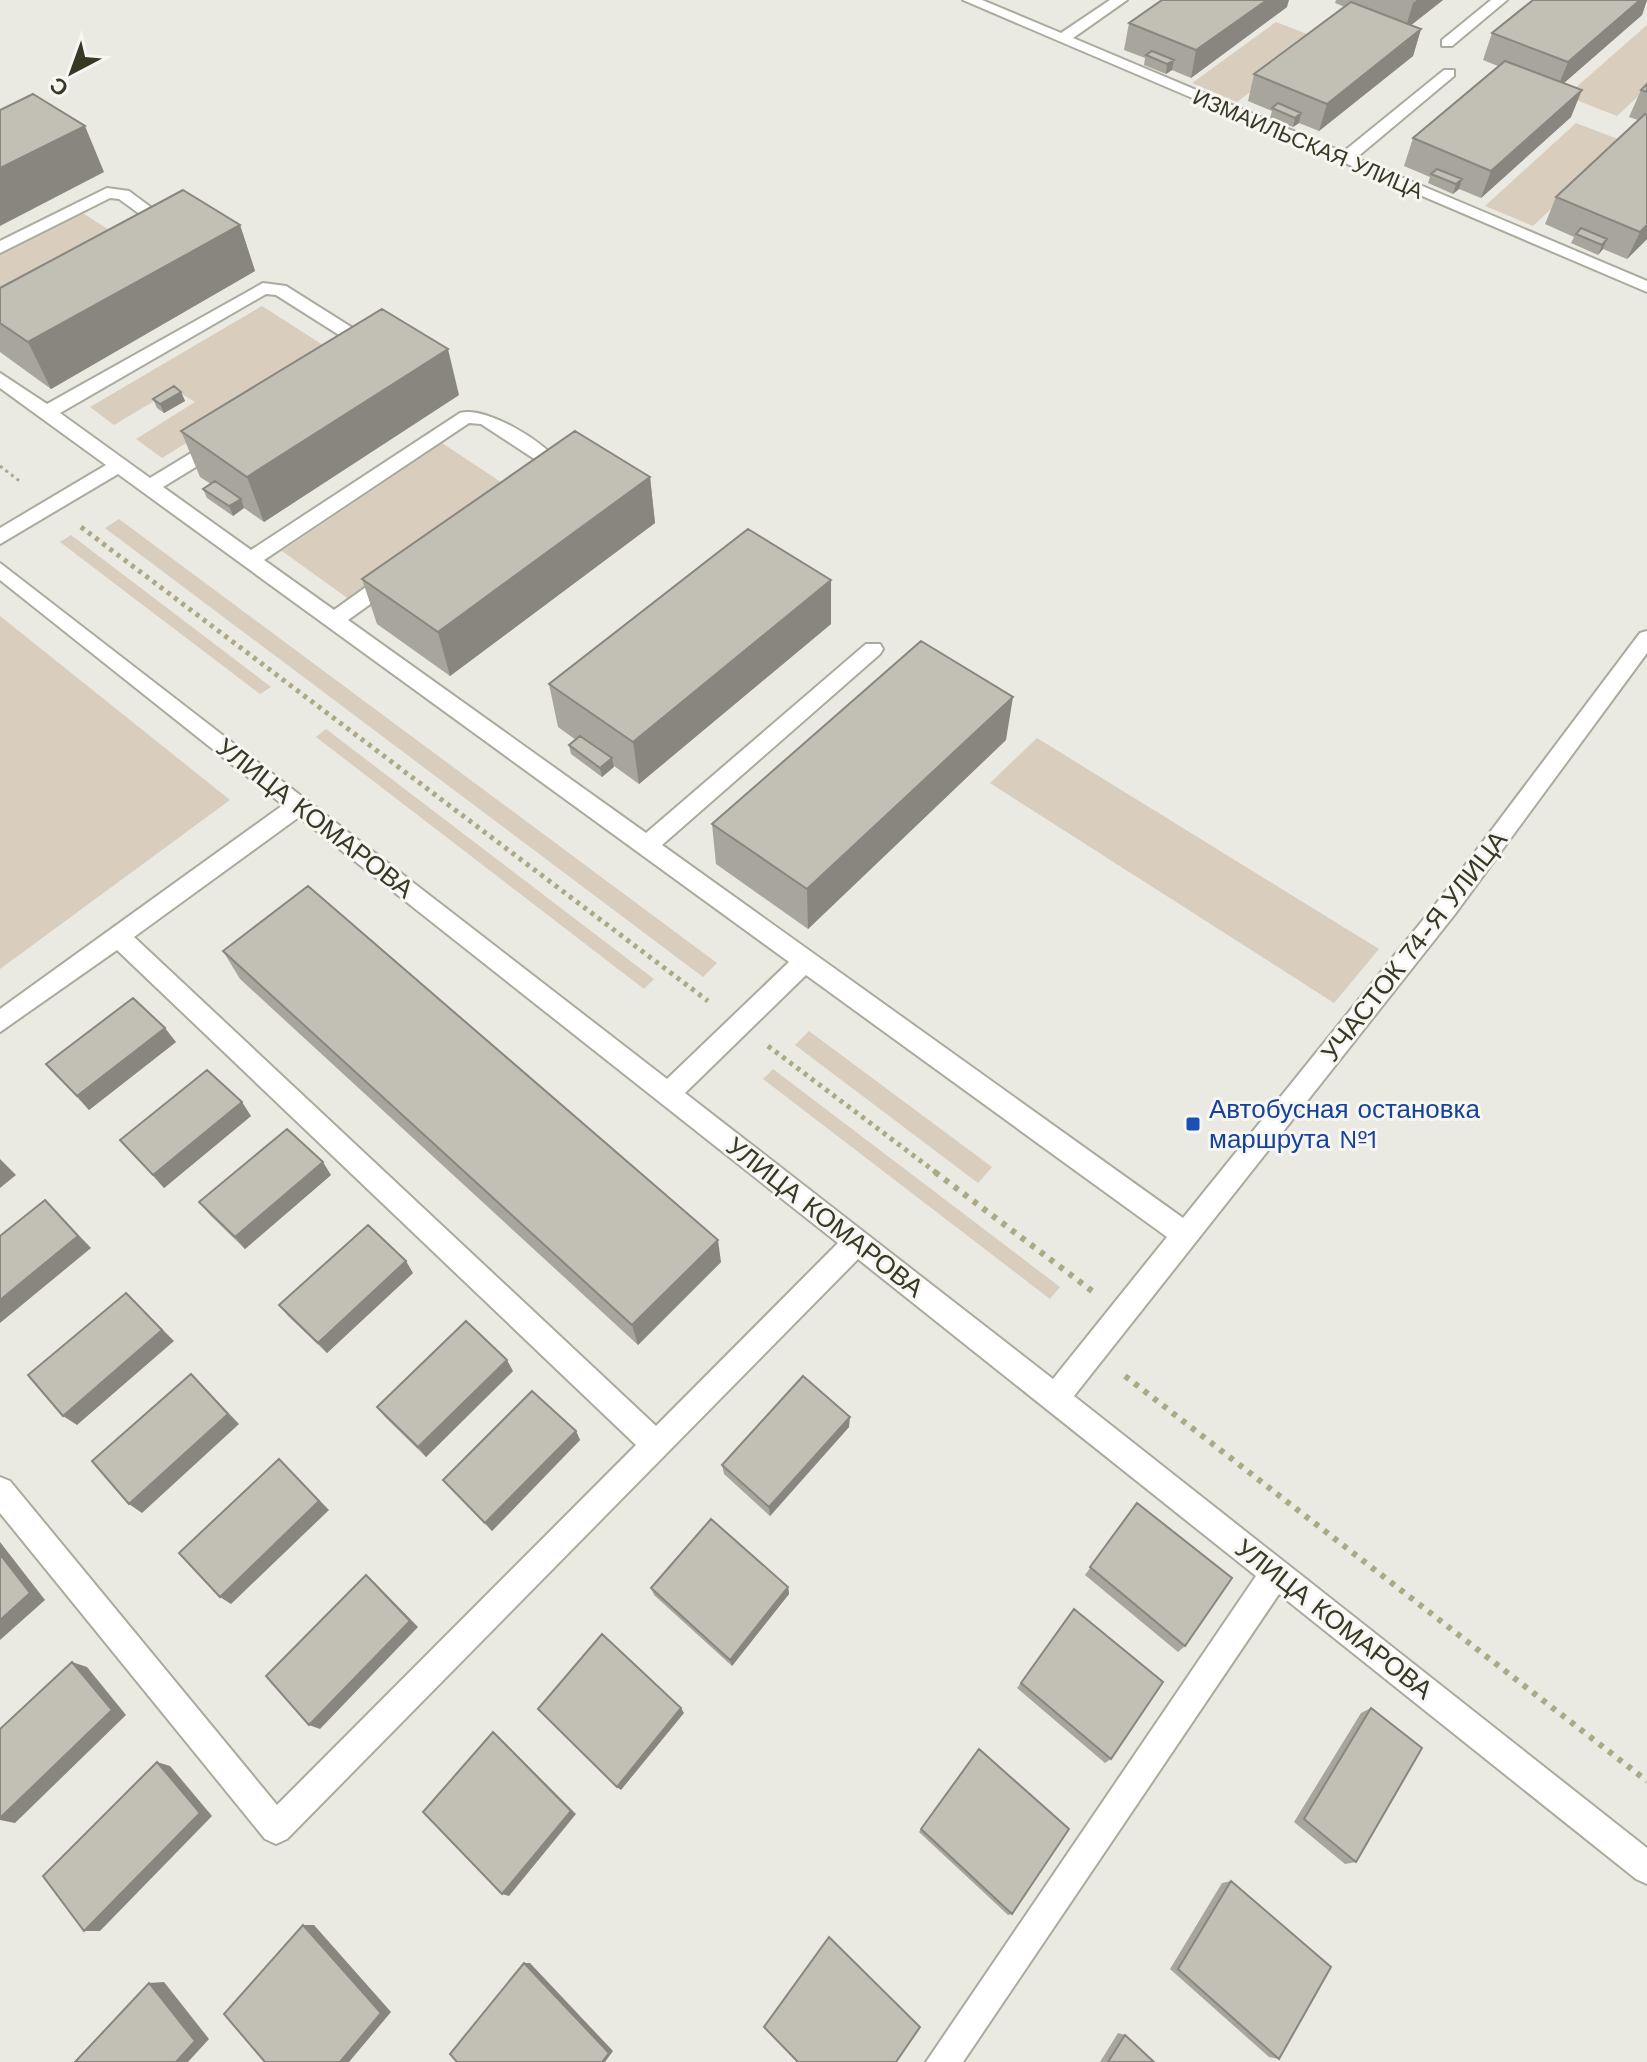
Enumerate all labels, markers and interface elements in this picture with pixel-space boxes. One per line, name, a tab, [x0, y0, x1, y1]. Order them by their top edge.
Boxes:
north arrow	[32, 32, 112, 112]
text: С	[45, 72, 73, 101]
street label: ИЗМАИЛЬСКАЯ УЛИЦА	[1189, 84, 1427, 204]
street label: УЛИЦА КОМАРОВА	[211, 732, 420, 905]
street label: УЧАСТОК 74-Я УЛИЦА	[1315, 824, 1514, 1067]
place label: Автобусная остановка маршрута №1	[1209, 1094, 1481, 1154]
marker: Автобусная остановка маршрута №1	[1184, 1115, 1202, 1133]
street label: УЛИЦА КОМАРОВА	[721, 1131, 930, 1304]
street label: УЛИЦА КОМАРОВА	[1230, 1533, 1439, 1706]

